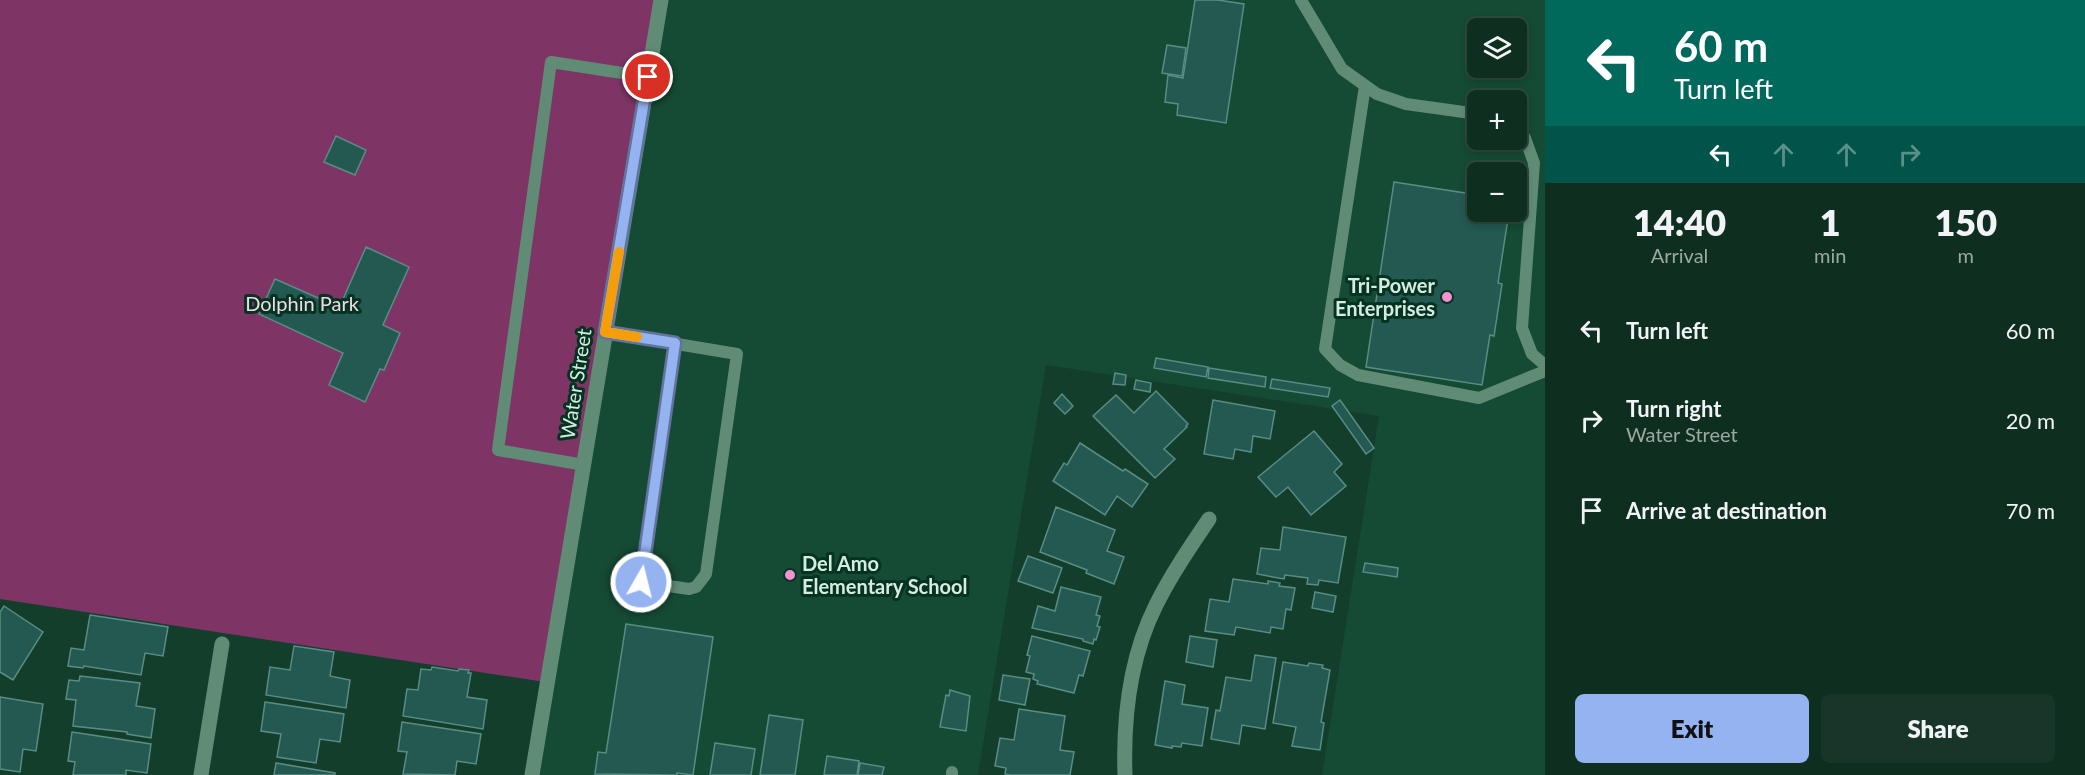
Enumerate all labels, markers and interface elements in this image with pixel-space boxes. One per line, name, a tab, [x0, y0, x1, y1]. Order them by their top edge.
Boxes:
map controls	[1467, 18, 1527, 222]
button: layers	[1467, 18, 1527, 78]
text: 60 m	[1674, 21, 1768, 71]
icon: left	[1575, 24, 1653, 102]
pin	[622, 51, 673, 102]
icon: arrive	[631, 60, 664, 93]
text: Turn left	[1674, 72, 1773, 105]
button: +	[1467, 90, 1527, 150]
icon: left	[1704, 138, 1737, 171]
icon: ahead	[1767, 138, 1800, 171]
icon: ahead	[1830, 138, 1863, 171]
icon: right	[1893, 138, 1926, 171]
button: −	[1467, 162, 1527, 222]
text: 14:40	[1633, 200, 1726, 244]
text: 1	[1820, 200, 1841, 244]
text: 150	[1934, 200, 1997, 244]
text: Arrival	[1651, 243, 1708, 267]
text: min	[1814, 243, 1846, 267]
text: m	[1957, 243, 1974, 267]
place label: Tri-Power Enterprises	[1335, 273, 1436, 320]
marker: Tri-Power Enterprises	[1440, 290, 1454, 304]
park label: Dolphin Park	[245, 291, 360, 315]
icon: left	[1575, 314, 1608, 347]
text: Turn left	[1626, 317, 1708, 344]
text: 60 m	[2006, 317, 2055, 344]
street label: Water Street	[554, 327, 596, 441]
text: Turn right	[1626, 395, 1721, 422]
icon: right	[1575, 404, 1608, 437]
text: 20 m	[2006, 407, 2055, 434]
text: Water Street	[1626, 422, 1738, 446]
icon: arrive	[1575, 494, 1608, 527]
text: Arrive at destination	[1626, 497, 1827, 524]
text: 70 m	[2006, 497, 2055, 524]
position arrow	[609, 550, 673, 614]
place label: Del Amo Elementary School	[802, 551, 967, 598]
marker: Del Amo Elementary School	[783, 568, 797, 582]
button: Exit	[1575, 694, 1809, 763]
button: Share	[1821, 694, 2055, 763]

